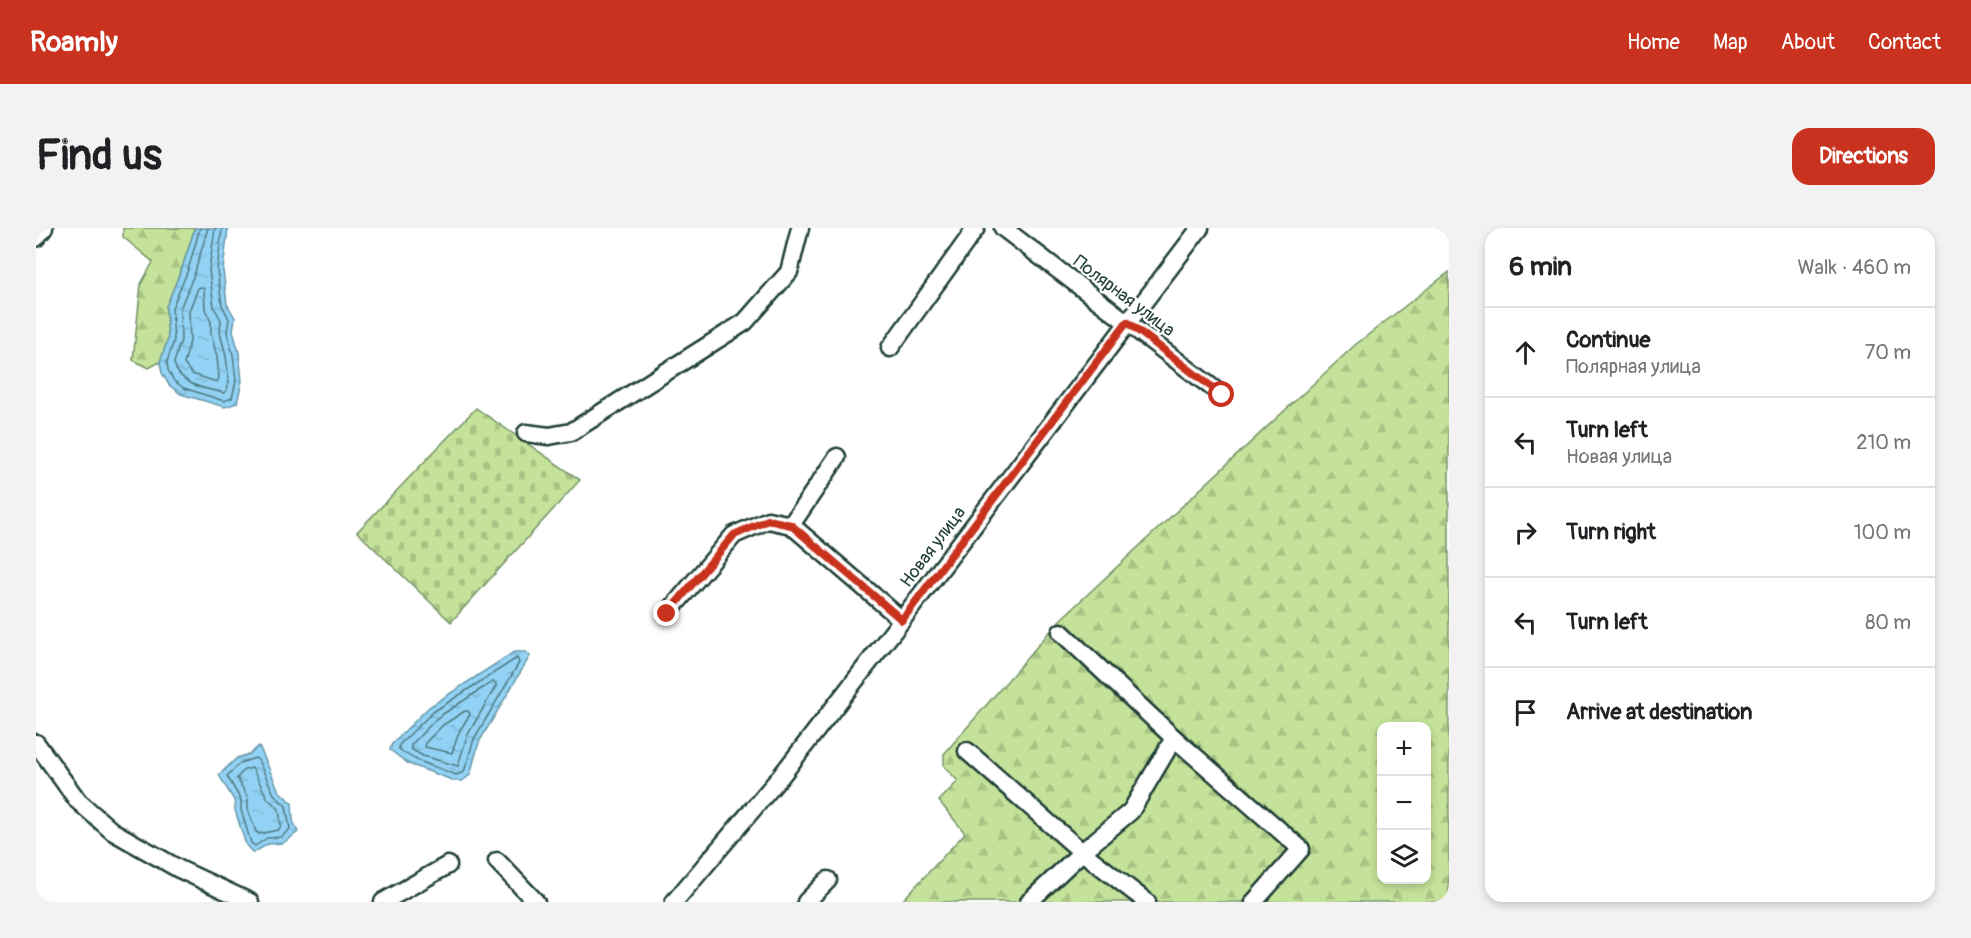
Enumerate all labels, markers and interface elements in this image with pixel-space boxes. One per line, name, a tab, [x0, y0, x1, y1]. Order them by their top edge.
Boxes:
text: Roamly	[30, 25, 118, 60]
text: Home	[1627, 29, 1680, 56]
text: Map	[1713, 29, 1748, 56]
text: About	[1781, 29, 1835, 56]
text: Contact	[1868, 29, 1941, 56]
button: Directions	[1792, 128, 1935, 185]
text: Find us	[36, 130, 162, 182]
street label: Полярная улица	[1069, 250, 1179, 342]
text: 6 min	[1509, 251, 1572, 283]
text: Walk · 460 m	[1797, 255, 1911, 280]
text: Continue	[1566, 326, 1650, 354]
icon: ahead	[1509, 336, 1542, 369]
text: 70 m	[1865, 340, 1911, 365]
text: Полярная улица	[1566, 354, 1701, 379]
route start	[1208, 381, 1234, 407]
text: Turn left	[1566, 416, 1648, 444]
icon: left	[1509, 426, 1542, 459]
text: 210 m	[1856, 430, 1911, 455]
text: Новая улица	[1566, 444, 1672, 469]
street label: Новая улица	[895, 502, 971, 592]
icon: right	[1509, 516, 1542, 549]
text: Turn right	[1566, 518, 1656, 546]
text: 100 m	[1854, 520, 1911, 545]
route end	[653, 600, 679, 626]
icon: left	[1509, 606, 1542, 639]
text: Turn left	[1566, 608, 1648, 636]
text: 80 m	[1865, 610, 1911, 635]
icon: arrive	[1509, 696, 1542, 729]
text: Arrive at destination	[1566, 698, 1752, 726]
map controls	[1377, 722, 1431, 884]
button: +	[1377, 722, 1431, 776]
button: −	[1377, 776, 1431, 830]
button: layers	[1377, 830, 1431, 884]

